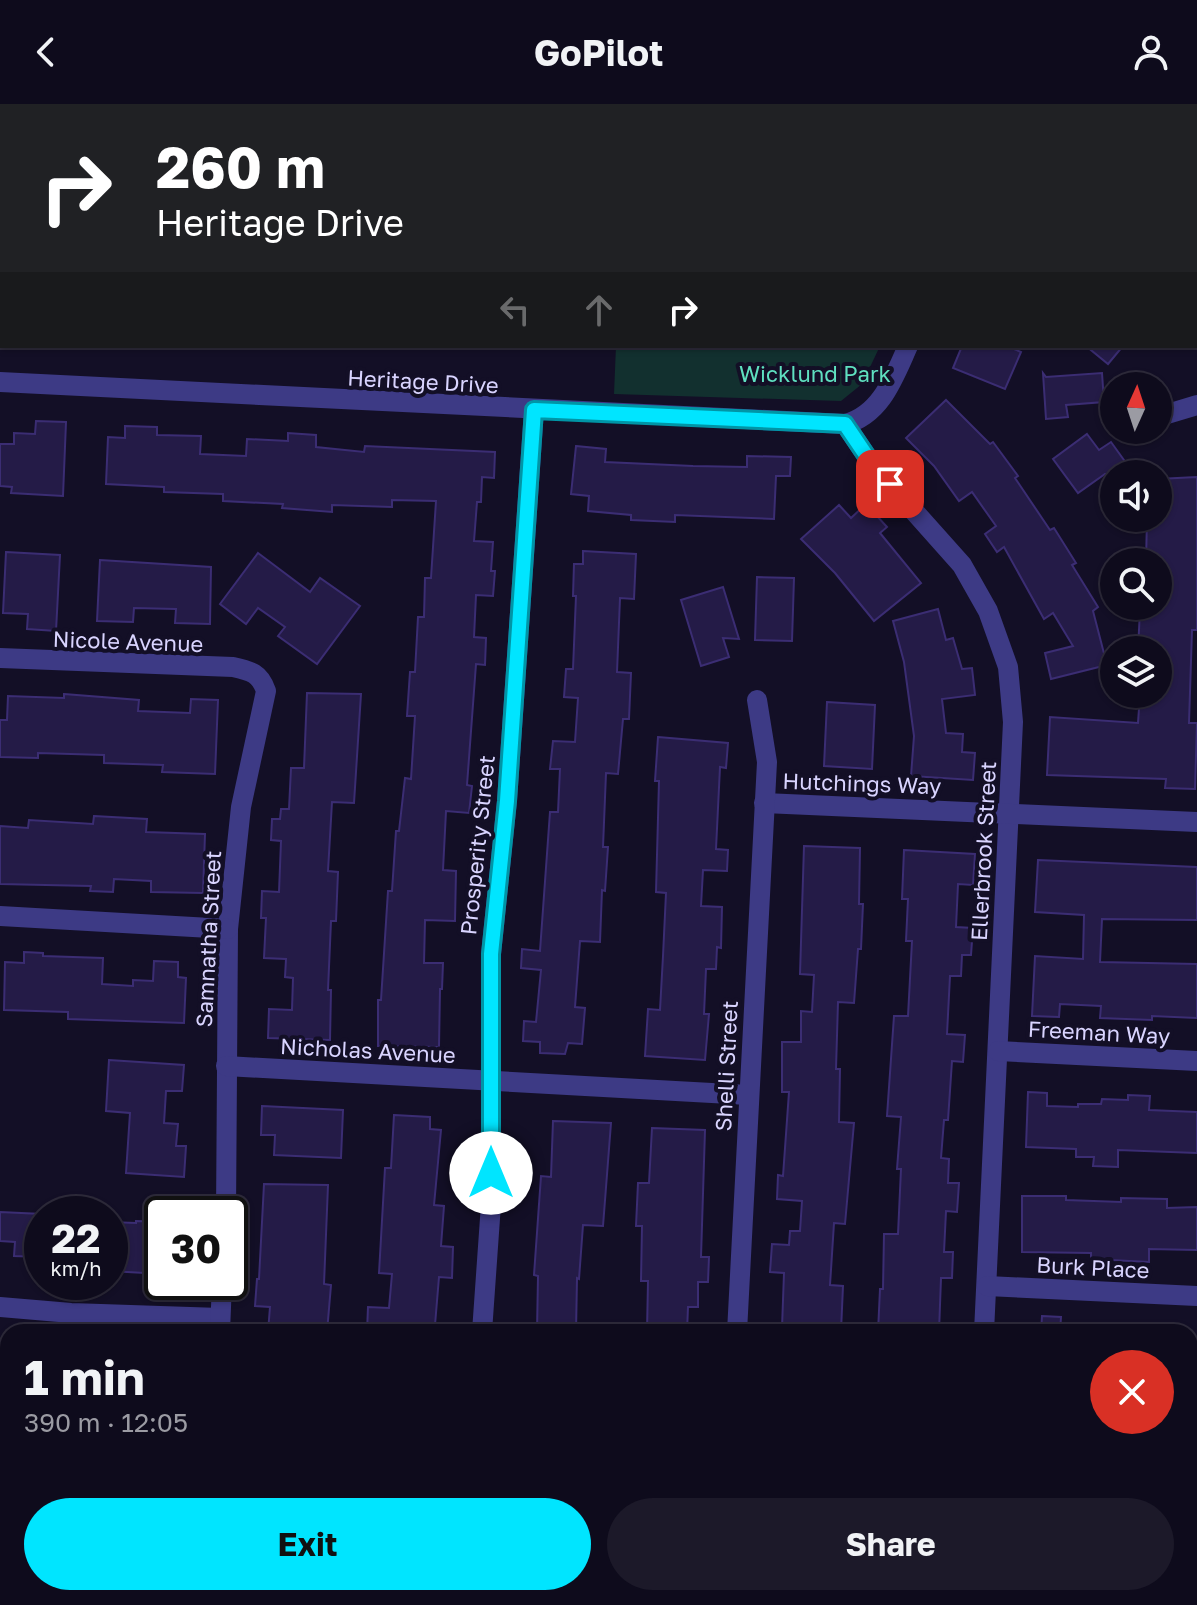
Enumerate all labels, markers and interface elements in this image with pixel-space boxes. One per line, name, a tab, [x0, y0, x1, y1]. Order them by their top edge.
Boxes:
icon: back	[24, 30, 68, 74]
icon: person	[1129, 30, 1173, 74]
text: GoPilot	[534, 31, 663, 74]
text: 260 m	[156, 133, 325, 200]
icon: right	[24, 136, 128, 240]
text: Heritage Drive	[156, 201, 404, 244]
icon: left	[493, 288, 537, 332]
icon: ahead	[577, 288, 621, 332]
icon: right	[661, 288, 705, 332]
park label: Wicklund Park	[739, 360, 891, 387]
street label: Heritage Drive	[347, 364, 499, 398]
north arrow	[1100, 372, 1172, 444]
map controls	[1100, 372, 1172, 708]
pin	[856, 450, 924, 518]
button: sound	[1100, 460, 1172, 532]
icon: arrive	[868, 462, 912, 506]
button: search	[1100, 548, 1172, 620]
street label: Nicole Avenue	[52, 625, 204, 657]
button: layers	[1100, 636, 1172, 708]
street label: Prosperity Street	[454, 754, 500, 936]
street label: Ellerbrook Street	[965, 760, 1001, 942]
street label: Hutchings Way	[782, 767, 942, 799]
street label: Samnatha Street	[190, 850, 226, 1028]
street label: Shelli Street	[709, 1000, 743, 1132]
street label: Freeman Way	[1027, 1015, 1171, 1049]
street label: Nicholas Avenue	[280, 1032, 456, 1068]
position arrow	[449, 1131, 533, 1215]
speed limit sign: 30	[144, 1196, 248, 1300]
text: 22	[52, 1214, 100, 1262]
street label: Burk Place	[1036, 1251, 1150, 1283]
text: km/h	[51, 1256, 101, 1280]
text: 1 min	[24, 1348, 145, 1406]
button: close	[1090, 1350, 1174, 1434]
text: 390 m · 12:05	[24, 1407, 188, 1438]
button: Exit	[24, 1498, 591, 1590]
button: Share	[607, 1498, 1174, 1590]

